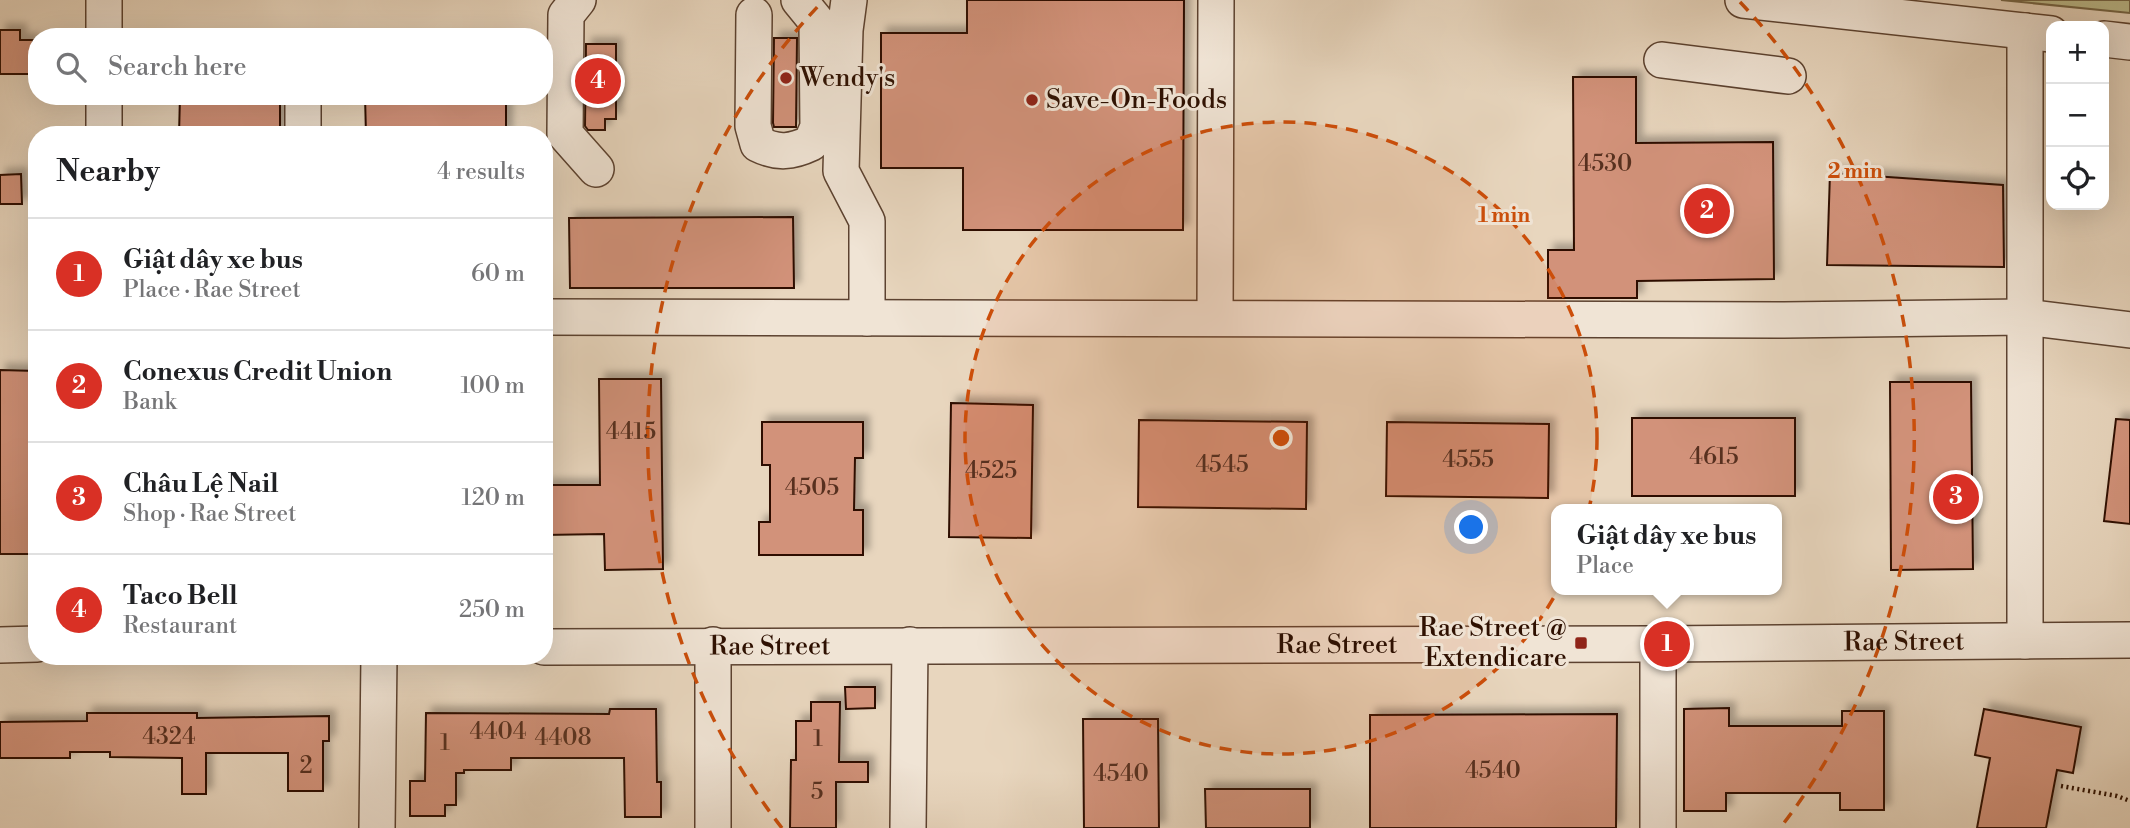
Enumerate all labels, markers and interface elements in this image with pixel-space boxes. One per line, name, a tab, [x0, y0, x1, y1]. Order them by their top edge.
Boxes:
map controls	[2046, 21, 2109, 210]
button: +	[2046, 21, 2109, 84]
search box	[28, 28, 553, 105]
icon: search	[52, 48, 90, 86]
text: Search here	[108, 51, 247, 83]
pin: 4	[575, 55, 621, 107]
place label: Wendy's	[799, 62, 895, 94]
marker: Wendy's	[778, 70, 794, 86]
place label: Save-On-Foods	[1046, 84, 1227, 116]
button: −	[2046, 84, 2109, 147]
marker: Save-On-Foods	[1024, 92, 1040, 108]
button: locate	[2046, 147, 2109, 210]
house number: 4530	[1578, 150, 1632, 178]
text: Nearby	[56, 153, 160, 191]
text: 4 results	[437, 158, 525, 186]
text: 2 min	[1827, 159, 1883, 185]
pin: 2	[1684, 185, 1730, 237]
text: 1 min	[1478, 203, 1530, 229]
text: Giật dây xe bus	[123, 244, 303, 276]
text: 1	[73, 260, 85, 288]
text: 60 m	[471, 260, 525, 288]
text: Place · Rae Street	[123, 276, 301, 304]
text: Conexus Credit Union	[123, 356, 392, 388]
text: 2	[72, 372, 86, 400]
text: 100 m	[460, 372, 525, 400]
text: Bank	[123, 388, 177, 416]
house number: 4415	[606, 418, 656, 446]
centre of rings	[1269, 426, 1293, 450]
house number: 4615	[1689, 443, 1739, 471]
house number: 4555	[1442, 446, 1494, 474]
house number: 4545	[1195, 451, 1249, 479]
house number: 4525	[965, 457, 1017, 485]
text: Châu Lệ Nail	[123, 468, 279, 500]
pin: 3	[1933, 471, 1979, 523]
house number: 4505	[785, 474, 839, 502]
text: 3	[72, 484, 86, 512]
text: 120 m	[461, 484, 525, 512]
text: Shop · Rae Street	[123, 500, 296, 528]
popup	[1551, 504, 1782, 595]
your location	[1454, 510, 1488, 544]
text: Giật dây xe bus	[1577, 520, 1756, 552]
text: Place	[1577, 552, 1634, 580]
text: Taco Bell	[123, 580, 238, 612]
text: 4	[71, 596, 87, 624]
text: 250 m	[459, 596, 525, 624]
text: Restaurant	[123, 612, 237, 640]
place label: Rae Street @ Extendicare	[1419, 612, 1567, 674]
pin: 1	[1644, 618, 1690, 670]
street label: Rae Street	[1843, 625, 1965, 658]
street label: Rae Street	[1276, 629, 1398, 661]
street label: Rae Street	[709, 630, 831, 663]
marker: Rae Street @ Extendicare	[1573, 635, 1589, 651]
house number: 4404	[470, 718, 526, 746]
house number: 4324	[142, 723, 196, 751]
house number: 4408	[534, 724, 592, 752]
house number: 1	[813, 725, 823, 753]
house number: 1	[440, 729, 450, 757]
house number: 2	[299, 752, 313, 780]
house number: 4540	[1465, 757, 1521, 785]
house number: 4540	[1093, 760, 1149, 788]
house number: 5	[811, 778, 823, 806]

